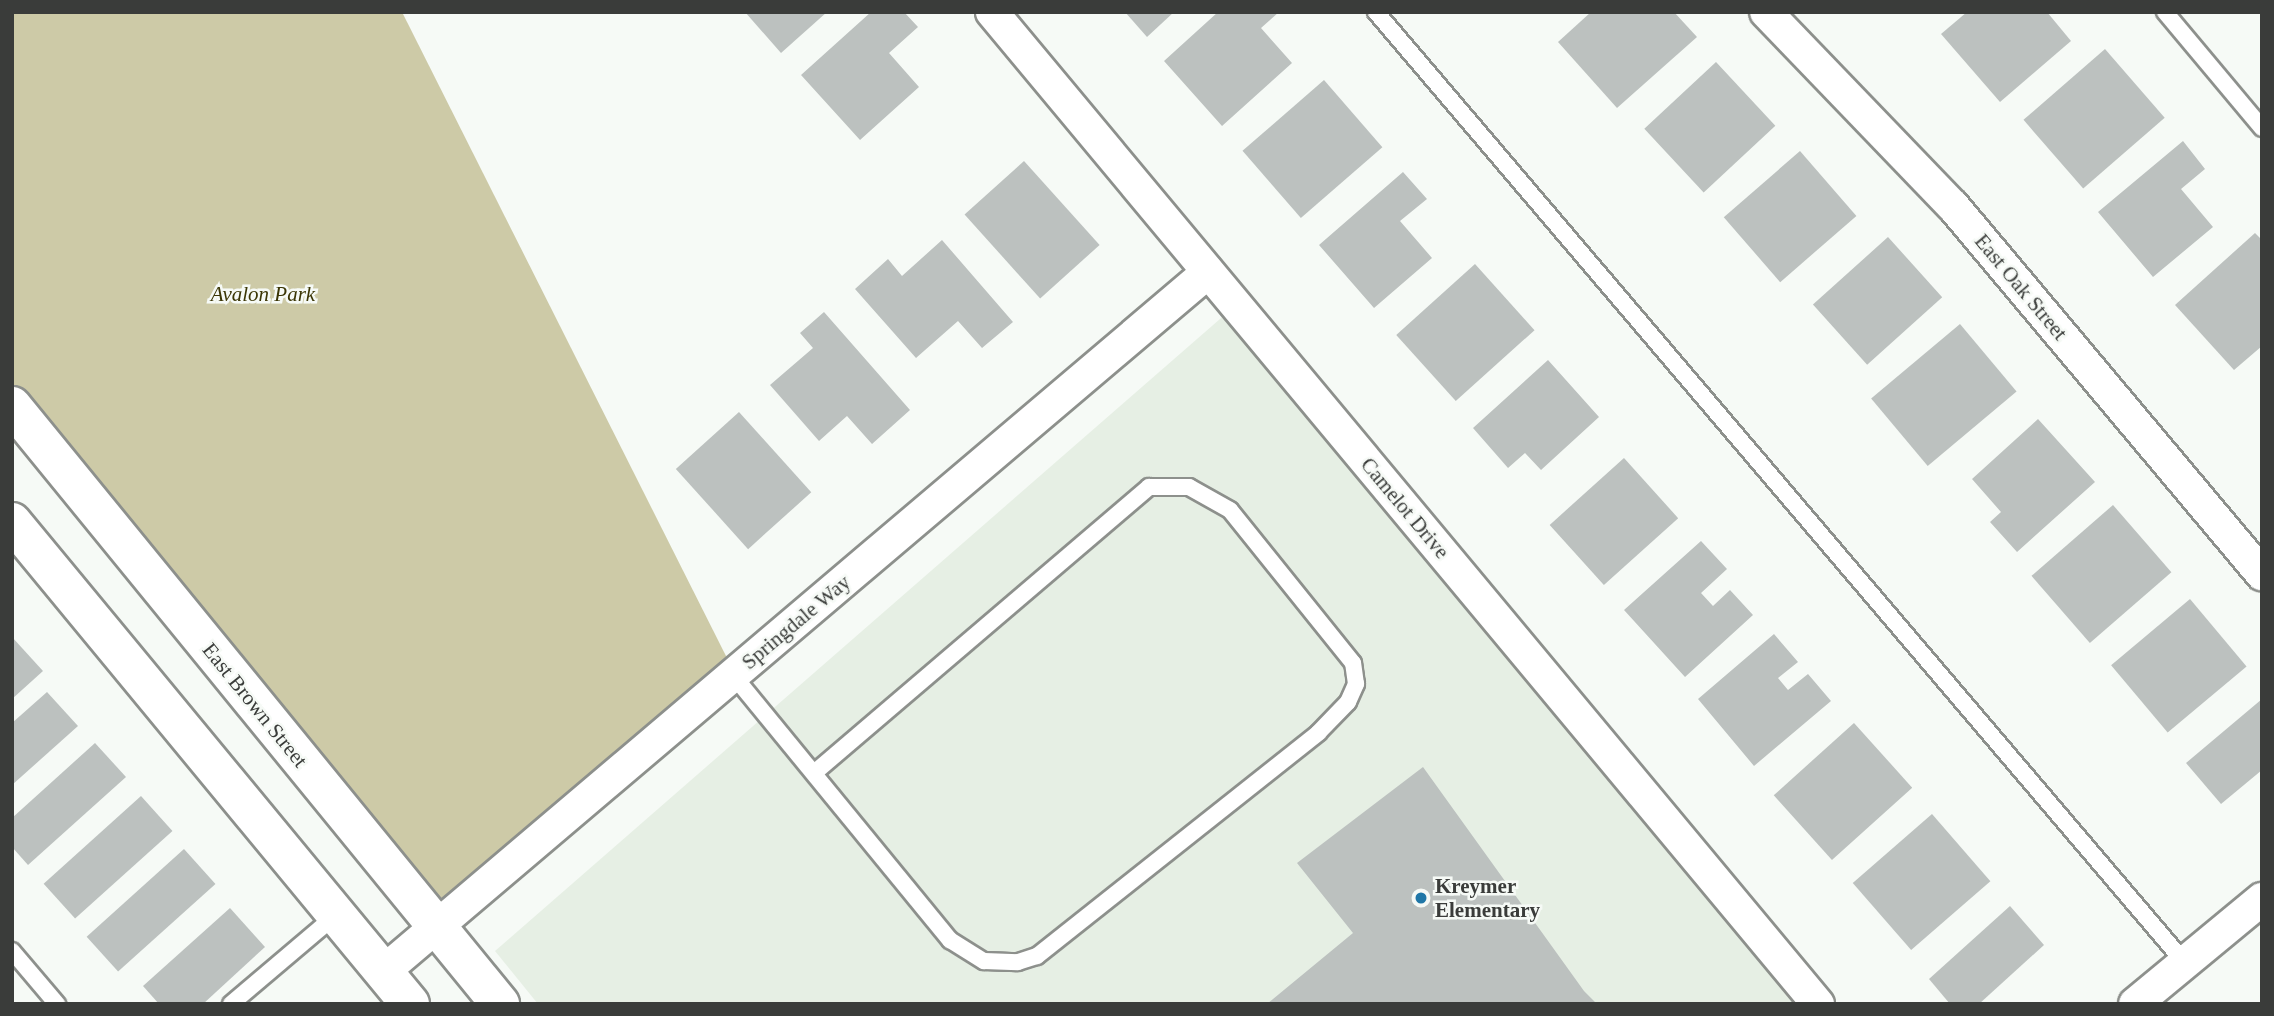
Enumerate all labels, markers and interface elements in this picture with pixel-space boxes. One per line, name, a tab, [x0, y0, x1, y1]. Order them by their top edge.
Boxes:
street label: East Oak Street	[1969, 229, 2073, 345]
park label: Avalon Park	[211, 281, 315, 307]
street label: Camelot Drive	[1355, 452, 1455, 564]
street label: Springdale Way	[737, 569, 855, 675]
street label: East Brown Street	[197, 638, 313, 772]
place label: Kreymer Elementary	[1435, 873, 1540, 923]
marker: Kreymer Elementary	[1413, 890, 1429, 906]

